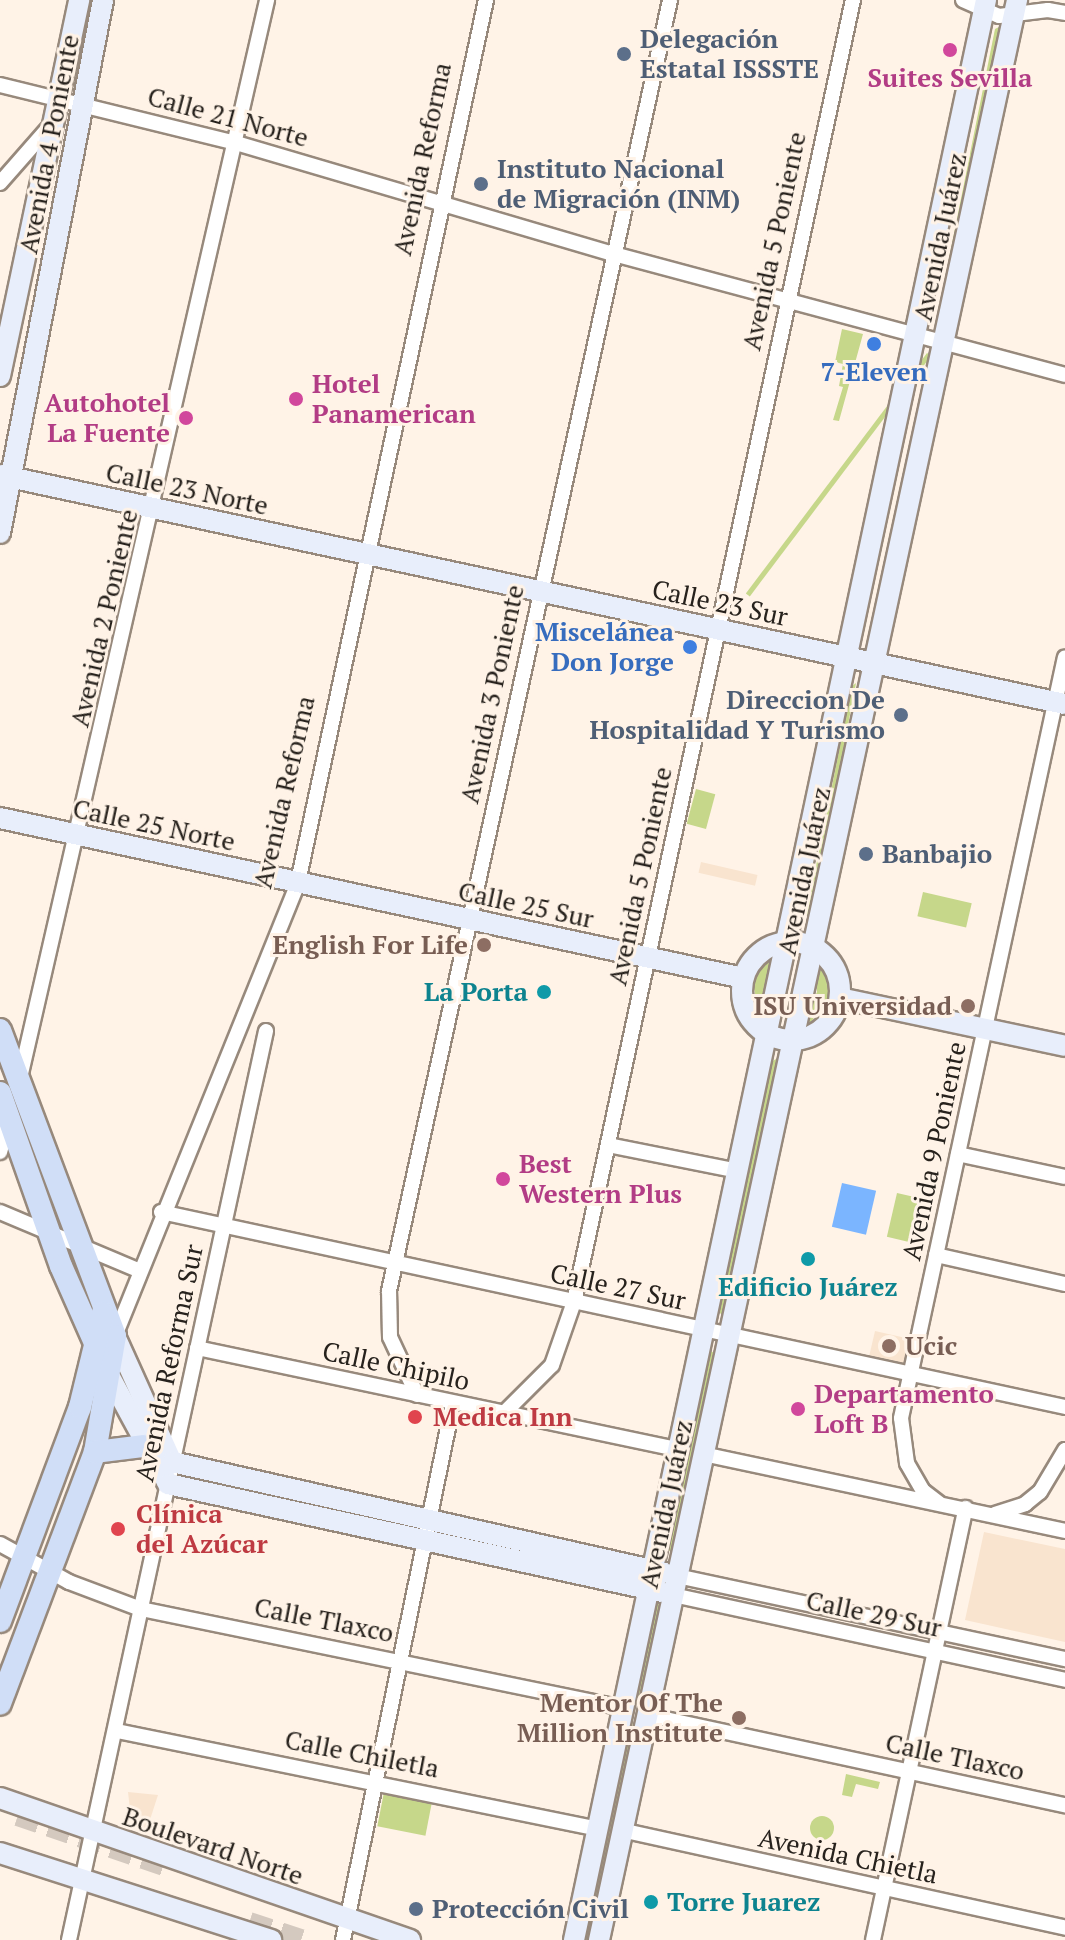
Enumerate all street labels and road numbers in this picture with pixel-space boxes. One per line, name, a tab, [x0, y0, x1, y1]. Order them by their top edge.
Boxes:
street label: Avenida 4 Poniente	[12, 32, 86, 256]
street label: Avenida Reforma	[386, 60, 458, 258]
street label: Calle 21 Norte	[144, 81, 312, 153]
street label: Avenida 5 Poniente	[736, 129, 812, 353]
street label: Avenida Juárez	[907, 150, 973, 324]
street label: Calle 23 Norte	[103, 457, 271, 521]
street label: Avenida 2 Poniente	[64, 506, 144, 730]
street label: Calle 23 Sur	[649, 573, 791, 633]
street label: Avenida 3 Poniente	[454, 582, 530, 806]
street label: Avenida Reforma	[247, 693, 321, 891]
street label: Avenida 5 Poniente	[602, 764, 678, 988]
street label: Avenida Juárez	[771, 784, 837, 958]
street label: Calle 25 Norte	[70, 793, 238, 857]
street label: Calle 25 Sur	[455, 875, 597, 935]
street label: Avenida 9 Poniente	[896, 1039, 972, 1263]
street label: Avenida Reforma Sur	[129, 1242, 209, 1484]
street label: Calle 27 Sur	[547, 1257, 689, 1317]
street label: Calle Chipilo	[320, 1335, 472, 1397]
street label: Avenida Juárez	[633, 1417, 699, 1591]
street label: Calle 29 Sur	[803, 1584, 945, 1644]
street label: Calle Tlaxco	[252, 1591, 396, 1649]
street label: Calle Chiletla	[282, 1724, 442, 1784]
street label: Calle Tlaxco	[883, 1727, 1027, 1787]
street label: Boulevard Norte	[119, 1801, 307, 1891]
street label: Avenida Chietla	[756, 1822, 940, 1890]

